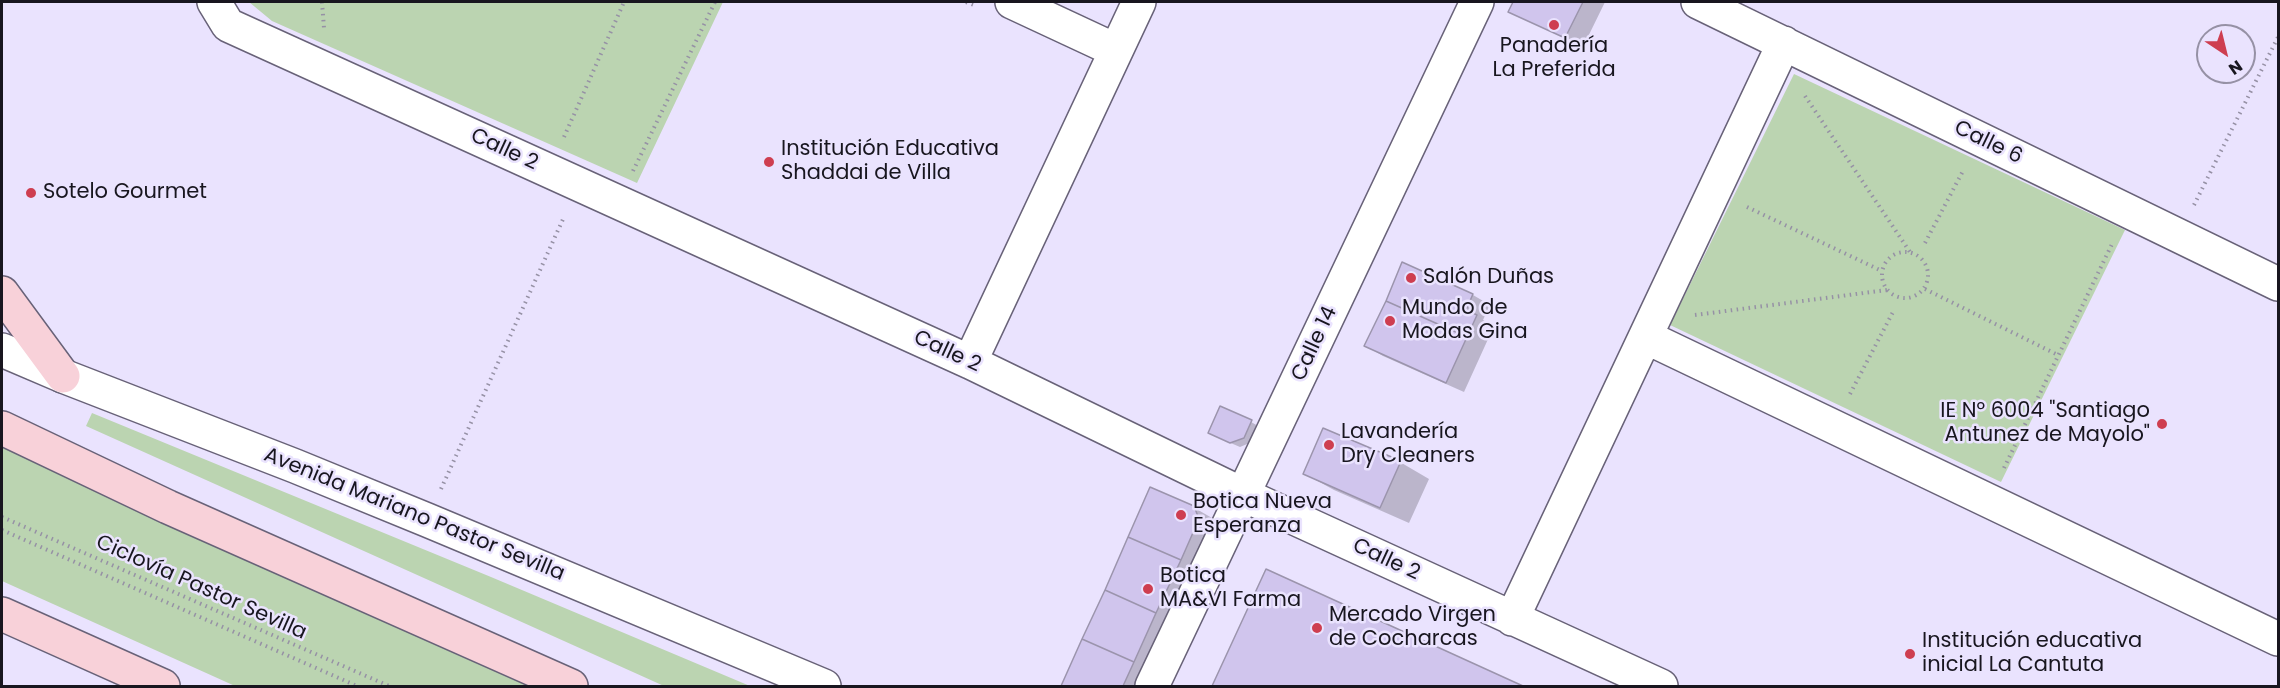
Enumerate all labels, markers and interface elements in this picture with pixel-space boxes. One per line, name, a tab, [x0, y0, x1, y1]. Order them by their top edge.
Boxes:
marker: Panadería La Preferida	[1547, 18, 1561, 32]
north arrow	[2196, 24, 2256, 84]
place label: Panadería La Preferida	[1492, 34, 1616, 84]
text: N	[2224, 55, 2247, 80]
street label: Calle 6	[1950, 116, 2026, 170]
street label: Calle 2	[466, 123, 542, 177]
place label: Institución Educativa Shaddai de Villa	[781, 137, 999, 187]
marker: Institución Educativa Shaddai de Villa	[762, 155, 776, 169]
place label: Sotelo Gourmet	[43, 180, 207, 206]
marker: Sotelo Gourmet	[24, 186, 38, 200]
place label: Salón Duñas	[1423, 265, 1554, 291]
marker: Salón Duñas	[1404, 271, 1418, 285]
place label: Mundo de Modas Gina	[1402, 296, 1528, 346]
street label: Calle 14	[1287, 303, 1343, 385]
marker: Mundo de Modas Gina	[1383, 314, 1397, 328]
street label: Calle 2	[909, 325, 985, 379]
place label: IE N° 6004 "Santiago Antunez de Mayolo"	[1940, 399, 2150, 449]
marker: IE N° 6004 "Santiago Antunez de Mayolo"	[2155, 417, 2169, 431]
place label: Lavandería Dry Cleaners	[1341, 420, 1475, 470]
marker: Lavandería Dry Cleaners	[1322, 438, 1336, 452]
street label: Avenida Mariano Pastor Sevilla	[260, 443, 568, 587]
place label: Botica Nueva Esperanza	[1193, 490, 1332, 540]
marker: Botica Nueva Esperanza	[1174, 508, 1188, 522]
street label: Ciclovía Pastor Sevilla	[92, 530, 310, 646]
street label: Calle 2	[1348, 533, 1424, 587]
place label: Botica MA&VI Farma	[1160, 564, 1301, 614]
marker: Botica MA&VI Farma	[1141, 582, 1155, 596]
place label: Mercado Virgen de Cocharcas	[1329, 603, 1496, 653]
marker: Mercado Virgen de Cocharcas	[1310, 621, 1324, 635]
place label: Institución educativa inicial La Cantuta	[1922, 629, 2142, 679]
marker: Institución educativa inicial La Cantuta	[1903, 647, 1917, 661]

